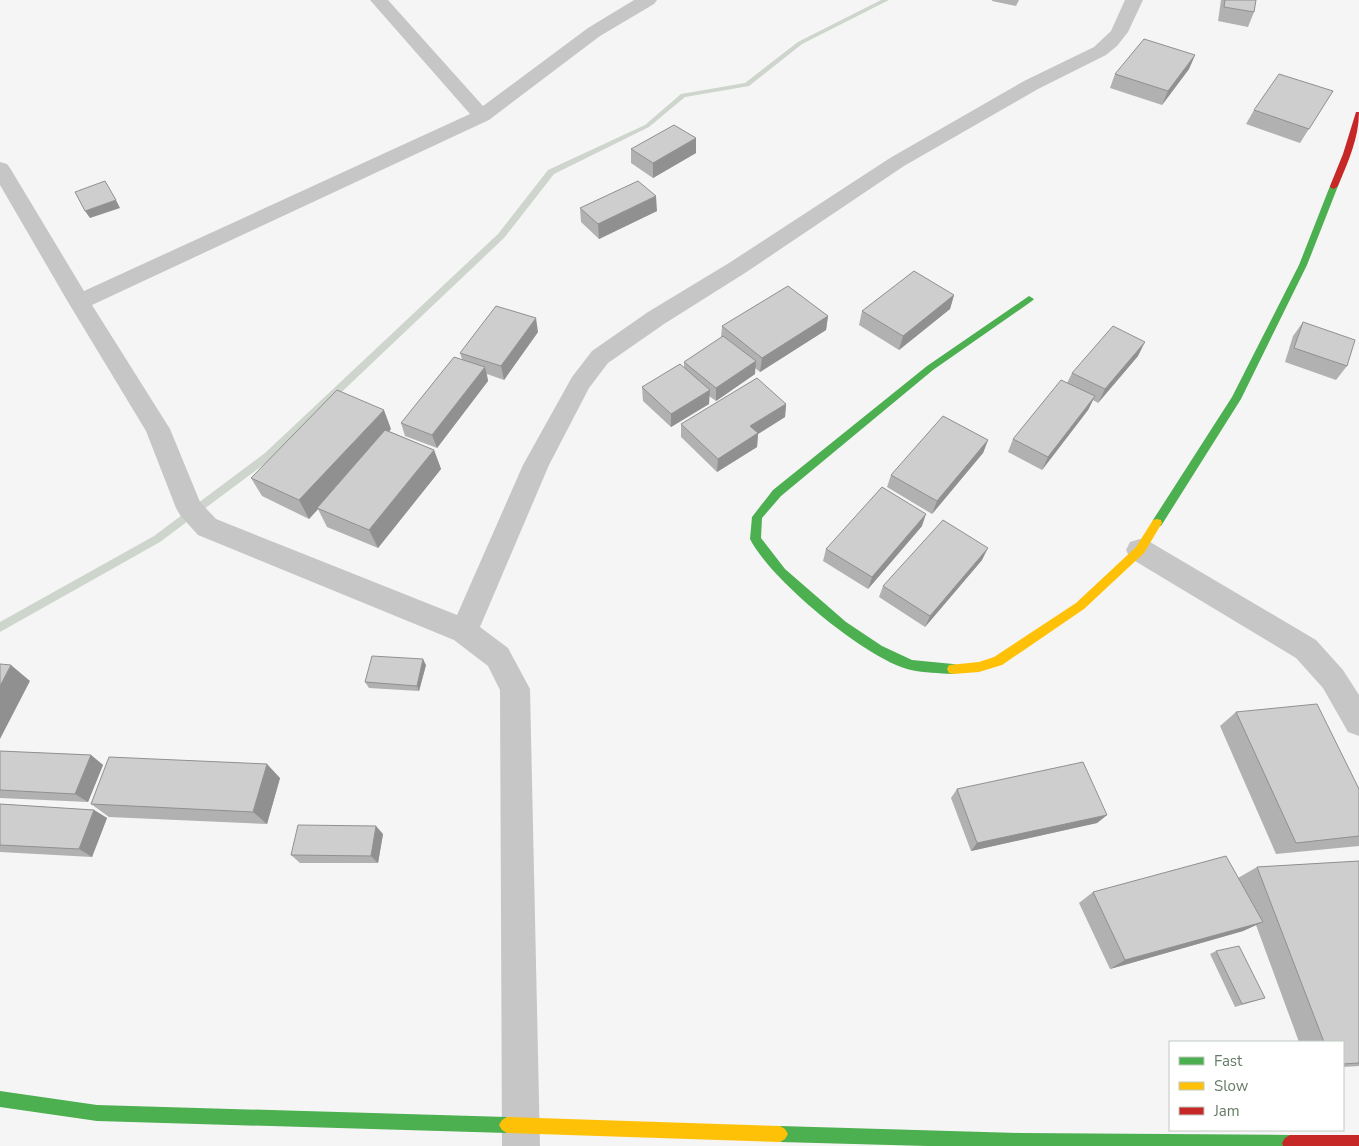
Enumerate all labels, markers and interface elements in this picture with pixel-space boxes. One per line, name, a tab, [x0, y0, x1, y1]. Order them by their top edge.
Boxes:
legend	[1169, 1041, 1344, 1131]
text: Fast	[1214, 1051, 1243, 1071]
text: Slow	[1214, 1076, 1249, 1096]
text: Jam	[1213, 1101, 1240, 1121]

